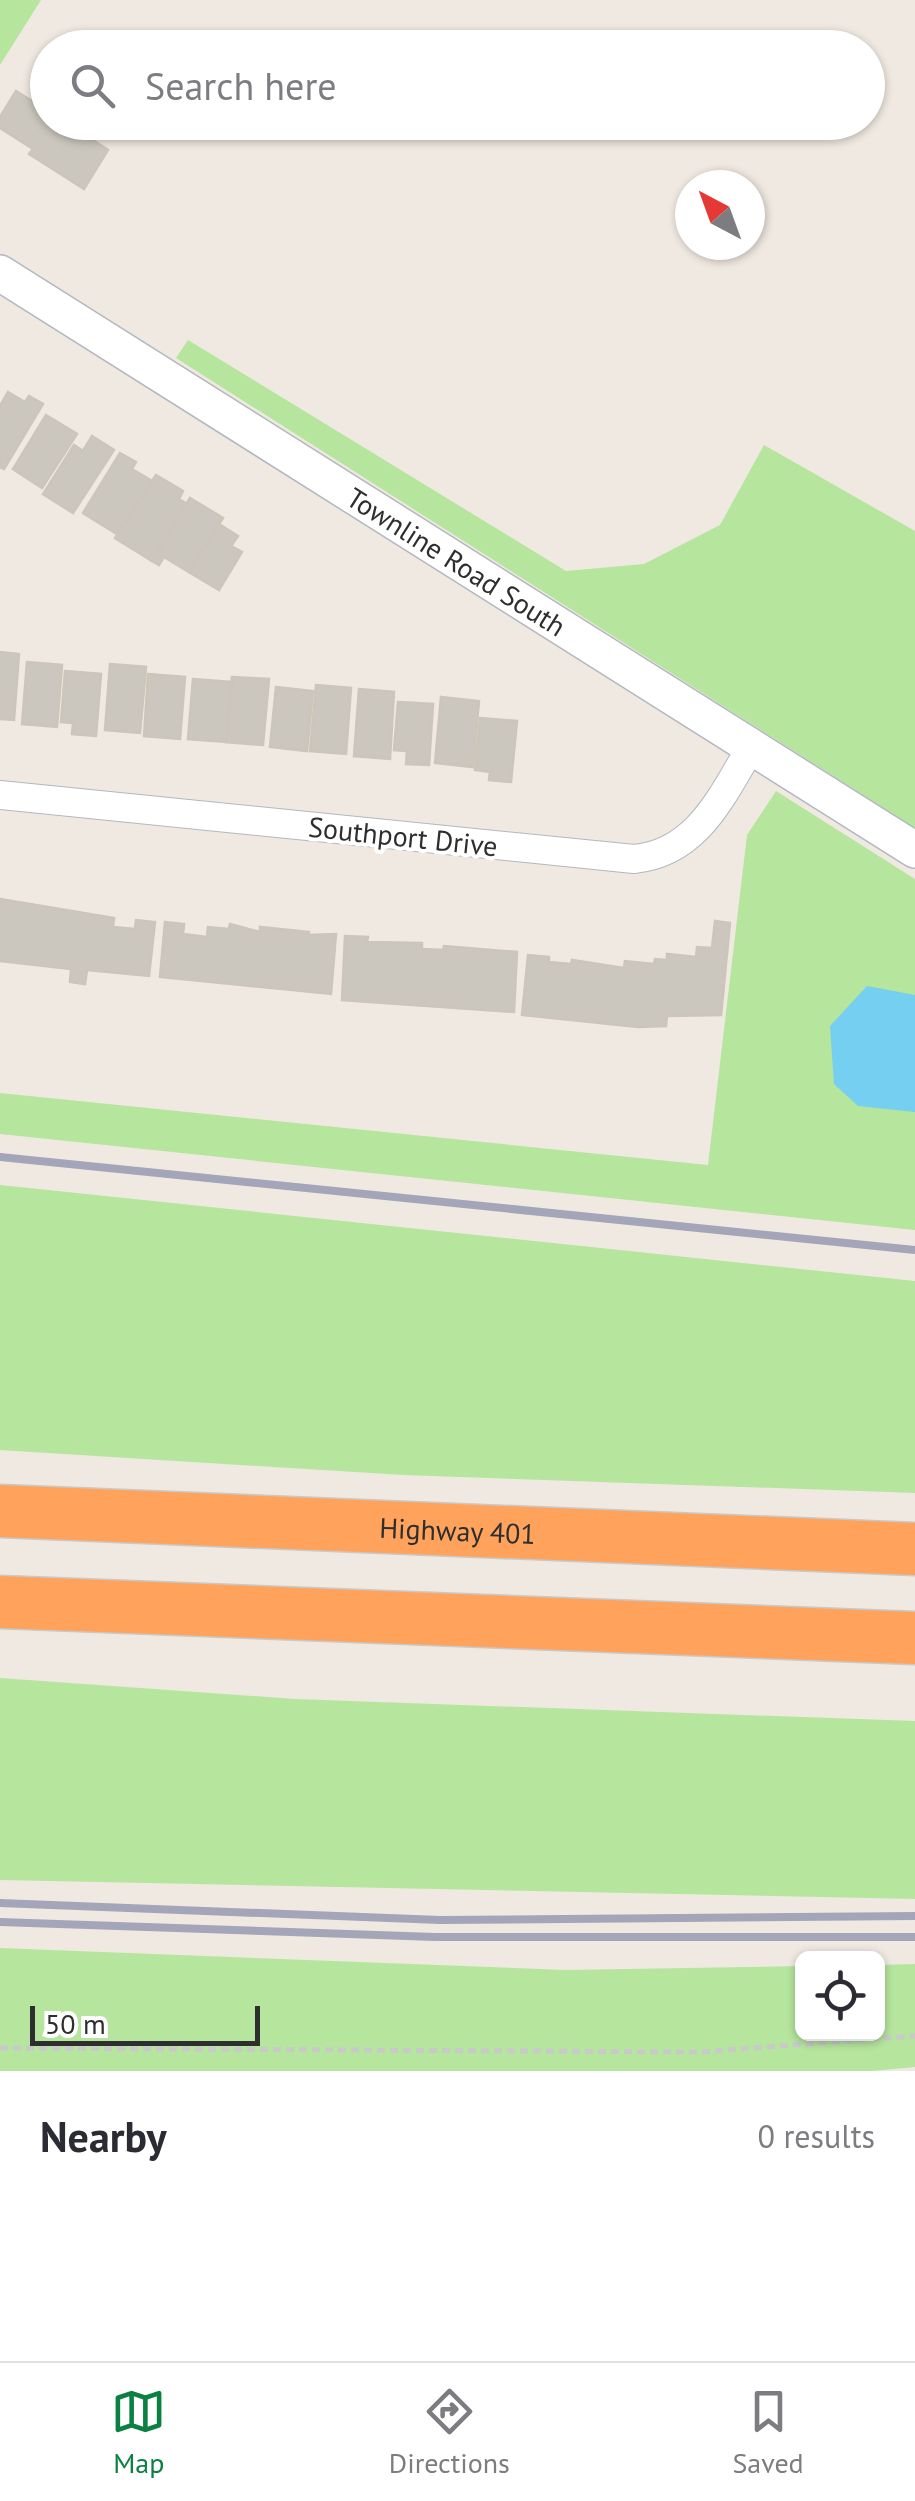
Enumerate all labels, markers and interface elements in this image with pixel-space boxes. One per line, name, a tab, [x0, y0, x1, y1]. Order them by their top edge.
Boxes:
search box	[30, 30, 885, 140]
icon: search	[65, 58, 120, 113]
text: Search here	[145, 61, 337, 110]
north arrow	[675, 170, 765, 260]
street label: Townline Road South	[340, 478, 573, 644]
street label: Southport Drive	[307, 808, 499, 864]
street label: Highway 401	[379, 1508, 537, 1552]
map controls	[795, 1951, 885, 2041]
button: locate	[795, 1951, 885, 2041]
scale bar	[30, 2001, 260, 2046]
text: 50 m	[45, 2005, 106, 2042]
text: Nearby	[40, 2109, 167, 2164]
text: 0 results	[757, 2115, 875, 2157]
tab: Map	[111, 2384, 166, 2481]
tab: Directions	[389, 2384, 510, 2481]
tab: Saved	[732, 2384, 804, 2481]

